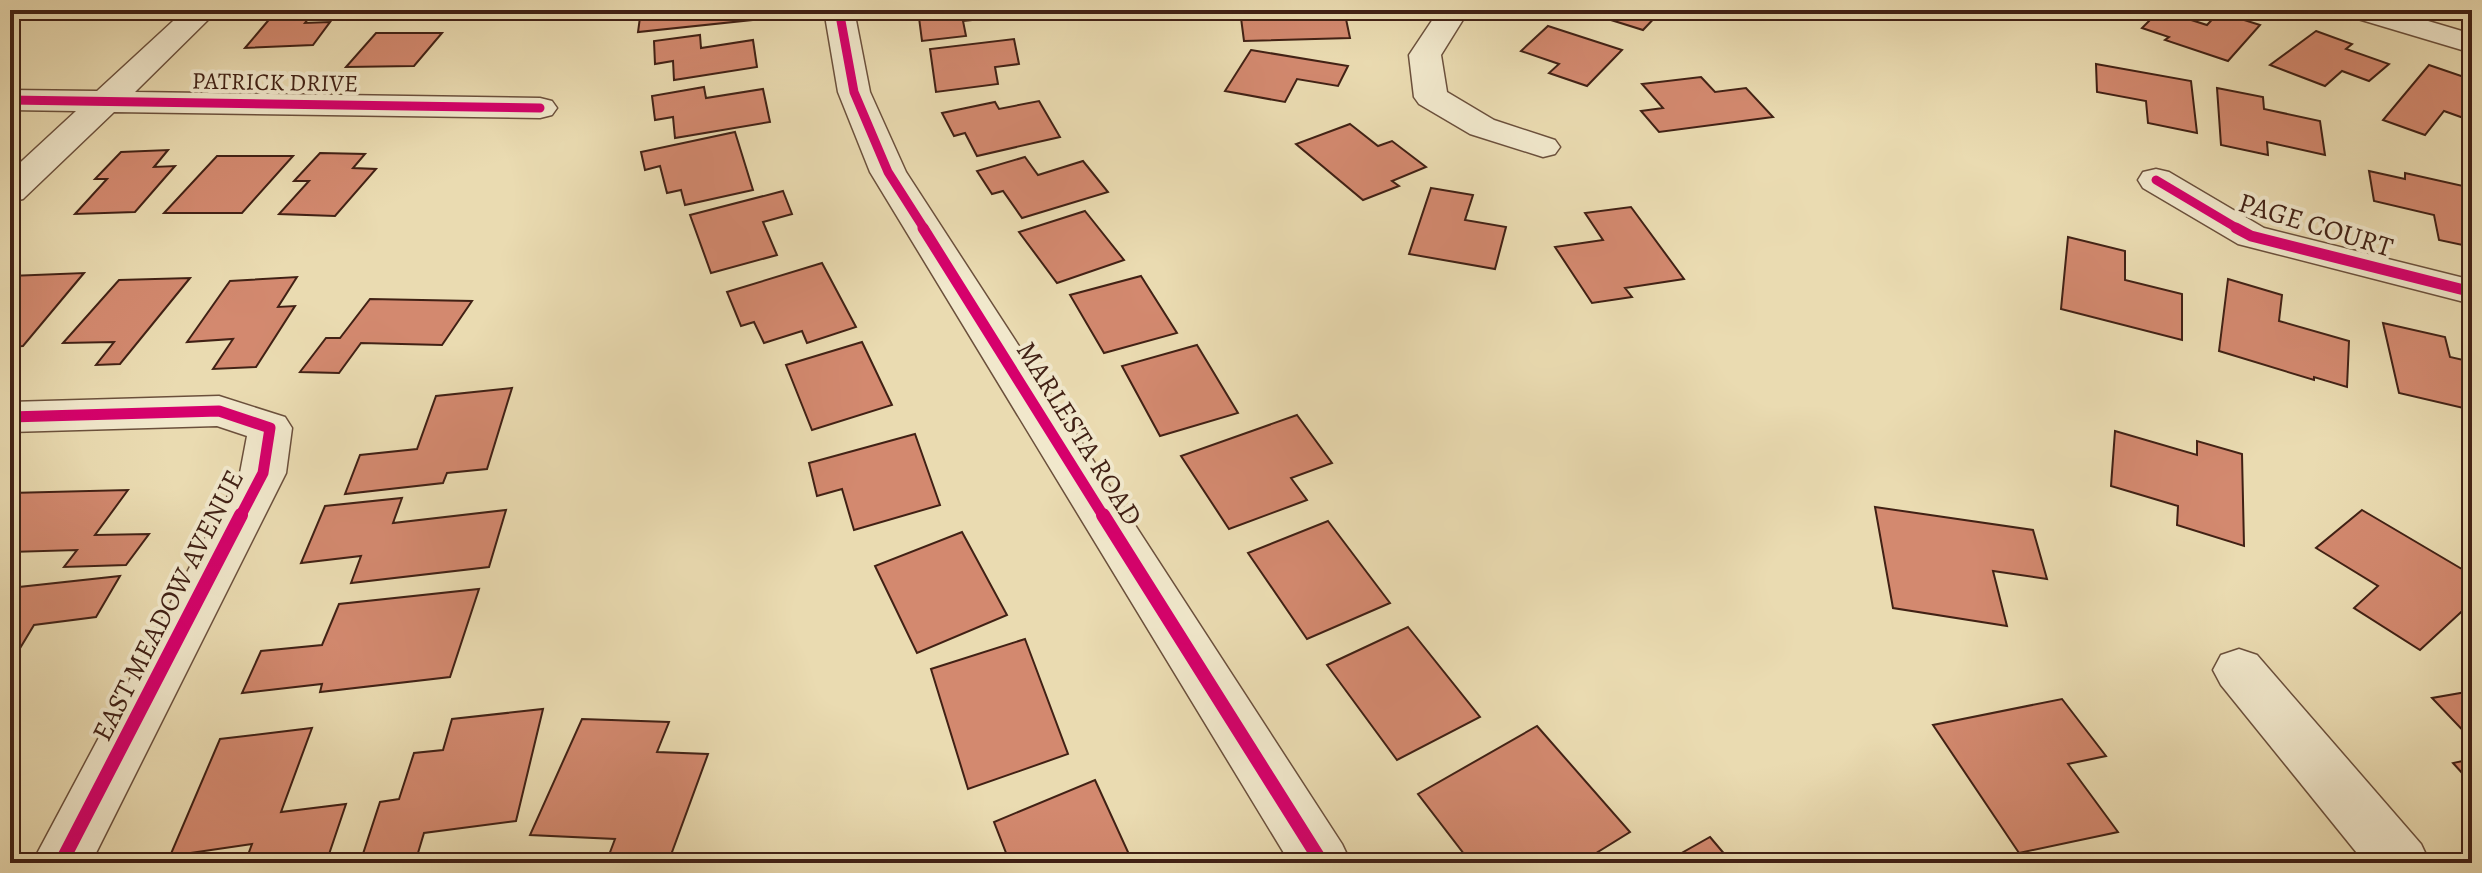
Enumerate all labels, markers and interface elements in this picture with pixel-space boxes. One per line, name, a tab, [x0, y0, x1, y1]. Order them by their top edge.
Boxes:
street label: PATRICK DRIVE	[192, 65, 358, 99]
street label: PAGE COURT	[2234, 183, 2398, 266]
street label: MARLESTA ROAD	[1007, 334, 1151, 533]
street label: EAST MEADOW AVENUE	[83, 463, 253, 748]

